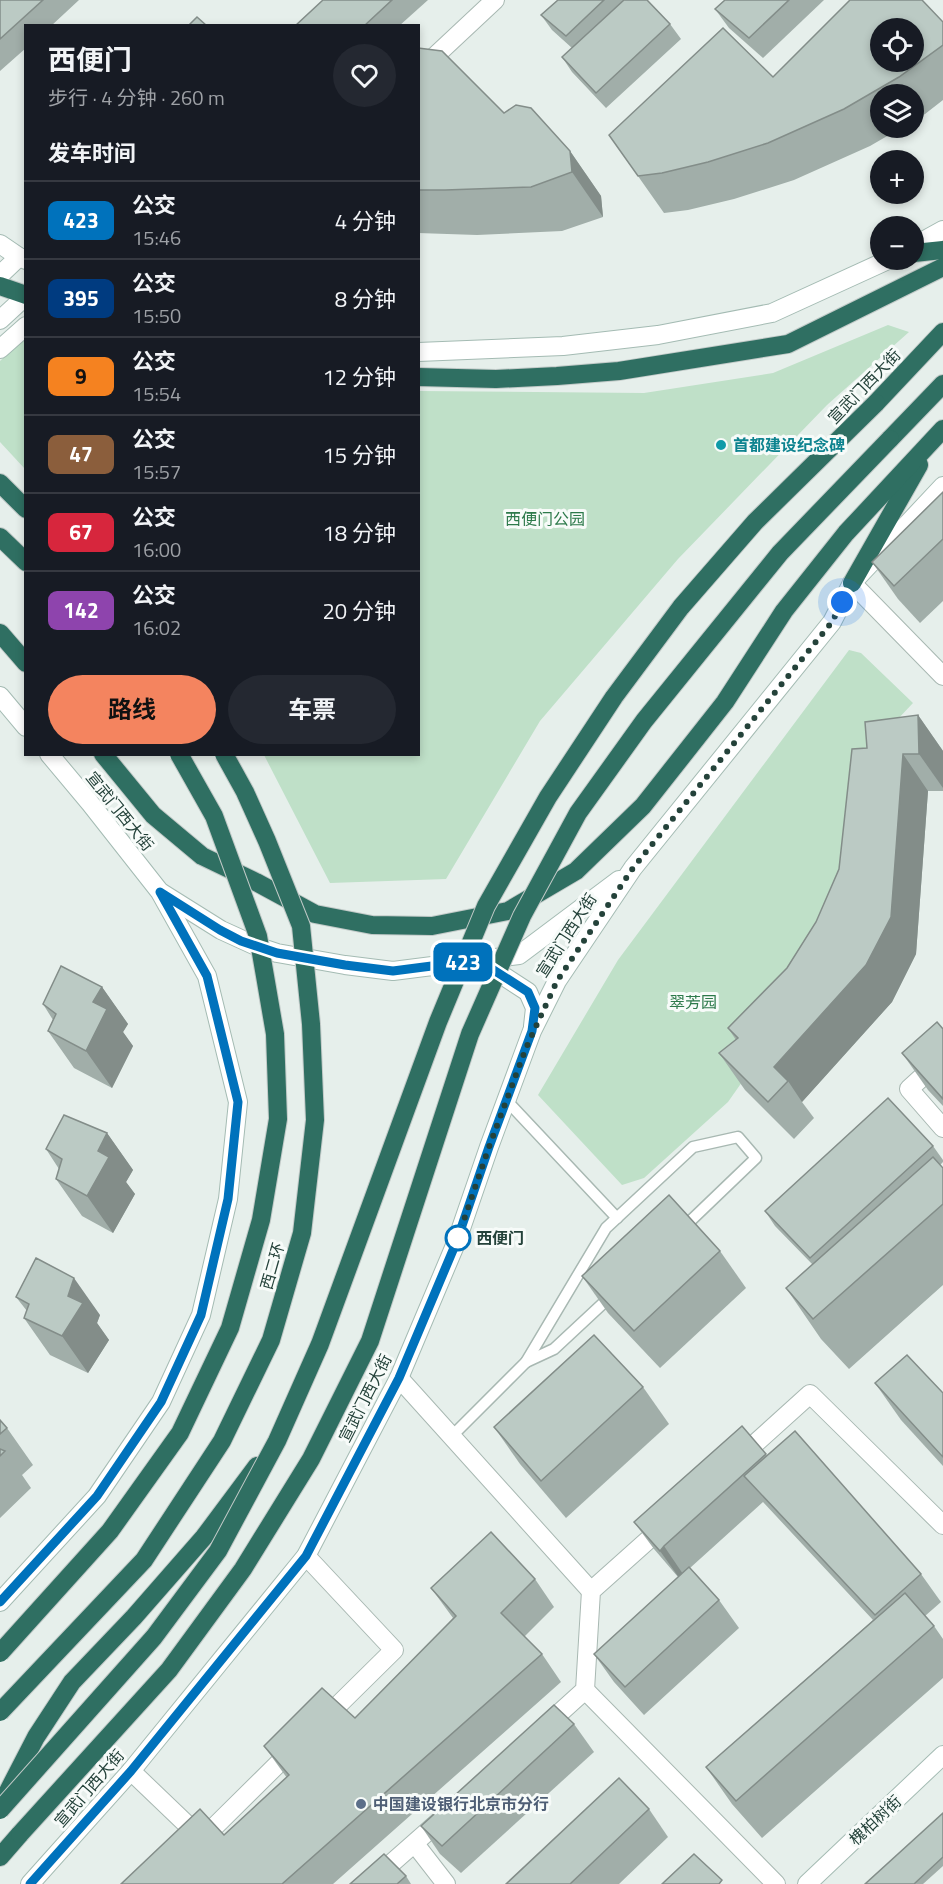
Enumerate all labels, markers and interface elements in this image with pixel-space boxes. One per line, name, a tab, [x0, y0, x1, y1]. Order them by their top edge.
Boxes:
map controls	[870, 18, 924, 270]
button: locate	[870, 18, 924, 72]
text: 西便门	[48, 38, 132, 81]
button: heart	[333, 44, 396, 107]
text: 步行 · 4 分钟 · 260 m	[48, 82, 225, 113]
button: layers	[870, 84, 924, 138]
text: 发车时间	[48, 136, 136, 170]
button: +	[870, 150, 924, 204]
text: 公交	[132, 188, 176, 222]
text: 423	[63, 204, 99, 236]
text: 4 分钟	[335, 204, 396, 238]
button: −	[870, 216, 924, 270]
text: 15:46	[132, 222, 181, 253]
text: 公交	[132, 266, 176, 300]
text: 395	[63, 282, 99, 314]
text: 8 分钟	[335, 282, 396, 316]
text: 15:50	[132, 300, 181, 331]
street label: 宣武门西大街	[822, 343, 906, 429]
text: 公交	[132, 344, 176, 378]
text: 9	[75, 360, 87, 392]
text: 12 分钟	[323, 360, 396, 394]
text: 15:54	[132, 378, 181, 409]
text: 公交	[132, 422, 176, 456]
place label: 首都建设纪念碑	[733, 433, 845, 457]
text: 47	[69, 438, 93, 470]
text: 15 分钟	[323, 438, 396, 472]
marker: 首都建设纪念碑	[714, 438, 728, 452]
text: 15:57	[132, 456, 181, 487]
text: 公交	[132, 500, 176, 534]
park label: 西便门公园	[505, 507, 585, 531]
text: 67	[69, 516, 93, 548]
text: 18 分钟	[323, 516, 396, 550]
text: 16:00	[132, 534, 181, 565]
text: 公交	[132, 578, 176, 612]
your location	[827, 587, 857, 617]
text: 142	[63, 594, 99, 626]
text: 20 分钟	[323, 594, 396, 628]
text: 16:02	[132, 612, 181, 643]
button: 路线	[48, 675, 216, 744]
button: 车票	[228, 675, 396, 744]
street label: 宣武门西大街	[80, 766, 160, 856]
street label: 宣武门西大街	[530, 888, 602, 982]
line badge: 423	[428, 942, 498, 982]
text: 423	[445, 946, 481, 978]
park label: 翠芳园	[669, 990, 717, 1014]
marker: 西便门	[445, 1225, 471, 1251]
place label: 西便门	[476, 1226, 524, 1250]
street label: 西二环	[254, 1240, 290, 1292]
street label: 宣武门西大街	[333, 1350, 397, 1446]
street label: 宣武门西大街	[48, 1744, 130, 1832]
street label: 槐柏树街	[843, 1789, 907, 1851]
place label: 中国建设银行北京市分行	[373, 1792, 549, 1816]
marker: 中国建设银行北京市分行	[354, 1797, 368, 1811]

